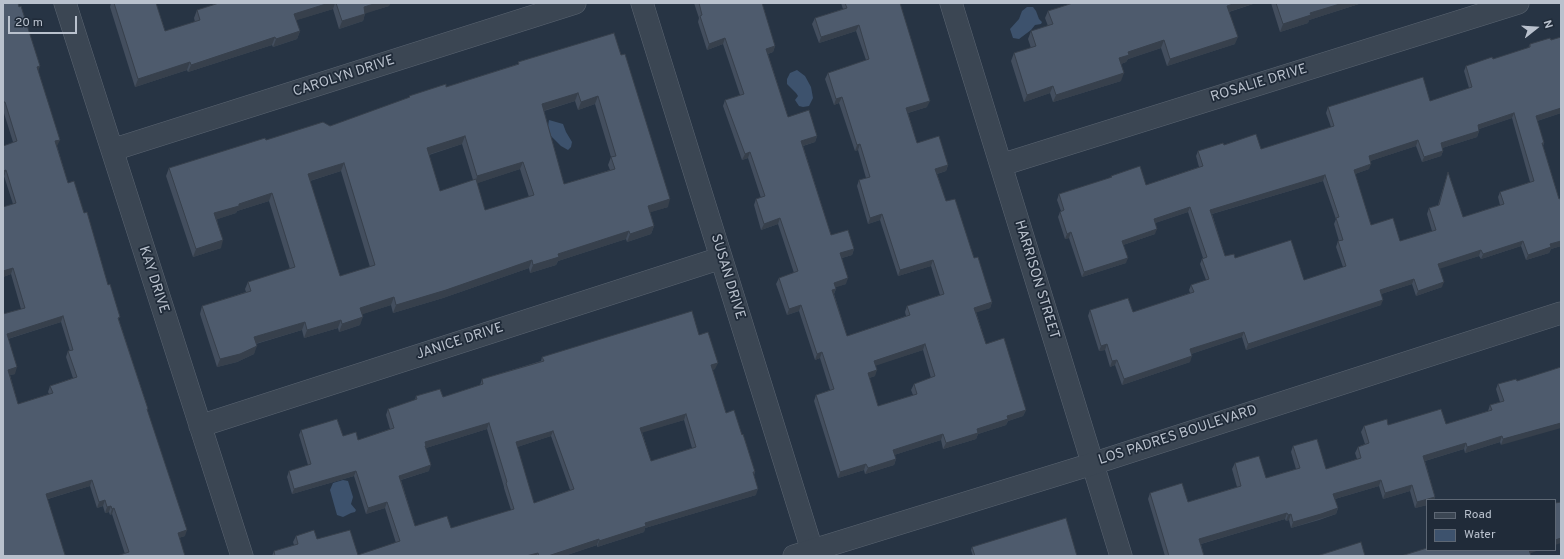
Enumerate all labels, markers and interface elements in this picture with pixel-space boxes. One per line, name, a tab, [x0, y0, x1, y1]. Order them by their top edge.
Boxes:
scale bar	[10, 8, 79, 34]
north arrow	[1516, 8, 1556, 48]
text: 20 m	[15, 15, 43, 31]
text: N	[1540, 19, 1555, 30]
street label: CAROLYN DRIVE	[291, 53, 397, 101]
street label: ROSALIE DRIVE	[1209, 61, 1309, 107]
street label: HARRISON STREET	[1010, 219, 1062, 341]
street label: SUSAN DRIVE	[706, 232, 748, 322]
street label: KAY DRIVE	[134, 244, 172, 316]
street label: JANICE DRIVE	[414, 320, 506, 364]
street label: LOS PADRES BOULEVARD	[1096, 402, 1260, 470]
legend	[1426, 499, 1556, 551]
text: Road	[1464, 507, 1492, 523]
text: Water	[1464, 527, 1496, 543]

